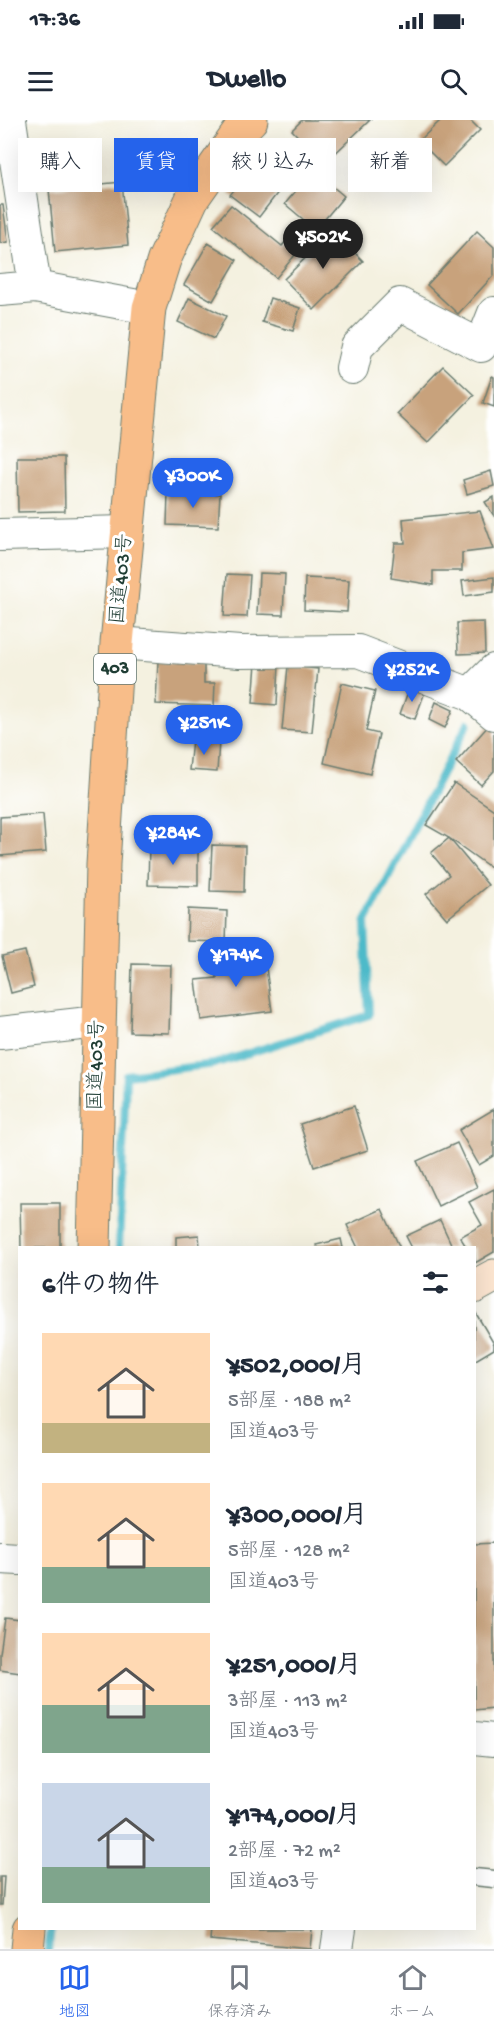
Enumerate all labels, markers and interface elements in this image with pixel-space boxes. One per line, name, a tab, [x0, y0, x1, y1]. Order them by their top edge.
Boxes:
text: 17:36	[30, 8, 80, 34]
icon: menu	[24, 65, 57, 98]
text: Dwello	[208, 65, 286, 97]
icon: search	[437, 65, 470, 98]
chip: 購入	[18, 138, 102, 192]
chip: 賃貸	[114, 138, 198, 192]
chip: 絞り込み	[210, 138, 336, 192]
chip: 新着	[348, 138, 432, 192]
pin: ¥502K	[281, 219, 365, 270]
text: ¥502K	[297, 227, 349, 250]
pin: ¥300K	[151, 458, 235, 509]
text: ¥300K	[166, 466, 220, 489]
street label: 国道403号	[107, 532, 138, 625]
pin: ¥252K	[370, 652, 454, 703]
road number: 403	[94, 654, 136, 684]
text: ¥252K	[387, 660, 437, 683]
pin: ¥251K	[162, 705, 246, 756]
text: ¥251K	[180, 713, 228, 736]
pin: ¥284K	[131, 815, 215, 866]
text: ¥284K	[148, 823, 198, 846]
pin: ¥174K	[194, 937, 278, 988]
text: ¥174K	[212, 945, 260, 968]
street label: 国道403号	[85, 1019, 110, 1111]
icon: filters	[419, 1266, 452, 1299]
text: 6件の物件	[42, 1272, 159, 1303]
text: ¥502,000/月	[228, 1352, 366, 1383]
icon: home	[90, 1357, 162, 1429]
text: 5部屋 · 188 m²	[228, 1391, 351, 1414]
text: 国道403号	[228, 1422, 319, 1445]
text: ¥300,000/月	[228, 1502, 368, 1533]
icon: home	[90, 1507, 162, 1579]
text: 5部屋 · 128 m²	[228, 1541, 350, 1564]
text: 国道403号	[228, 1572, 319, 1595]
text: ¥251,000/月	[228, 1652, 362, 1683]
icon: home	[90, 1657, 162, 1729]
text: 3部屋 · 113 m²	[228, 1691, 348, 1714]
text: 国道403号	[228, 1722, 319, 1745]
text: ¥174,000/月	[228, 1802, 361, 1833]
icon: home	[90, 1807, 162, 1879]
text: 2部屋 · 72 m²	[228, 1841, 341, 1864]
text: 国道403号	[228, 1872, 319, 1895]
tab: 地図	[58, 1961, 91, 2023]
tab: 保存済み	[208, 1961, 272, 2023]
tab: ホーム	[388, 1961, 436, 2023]

